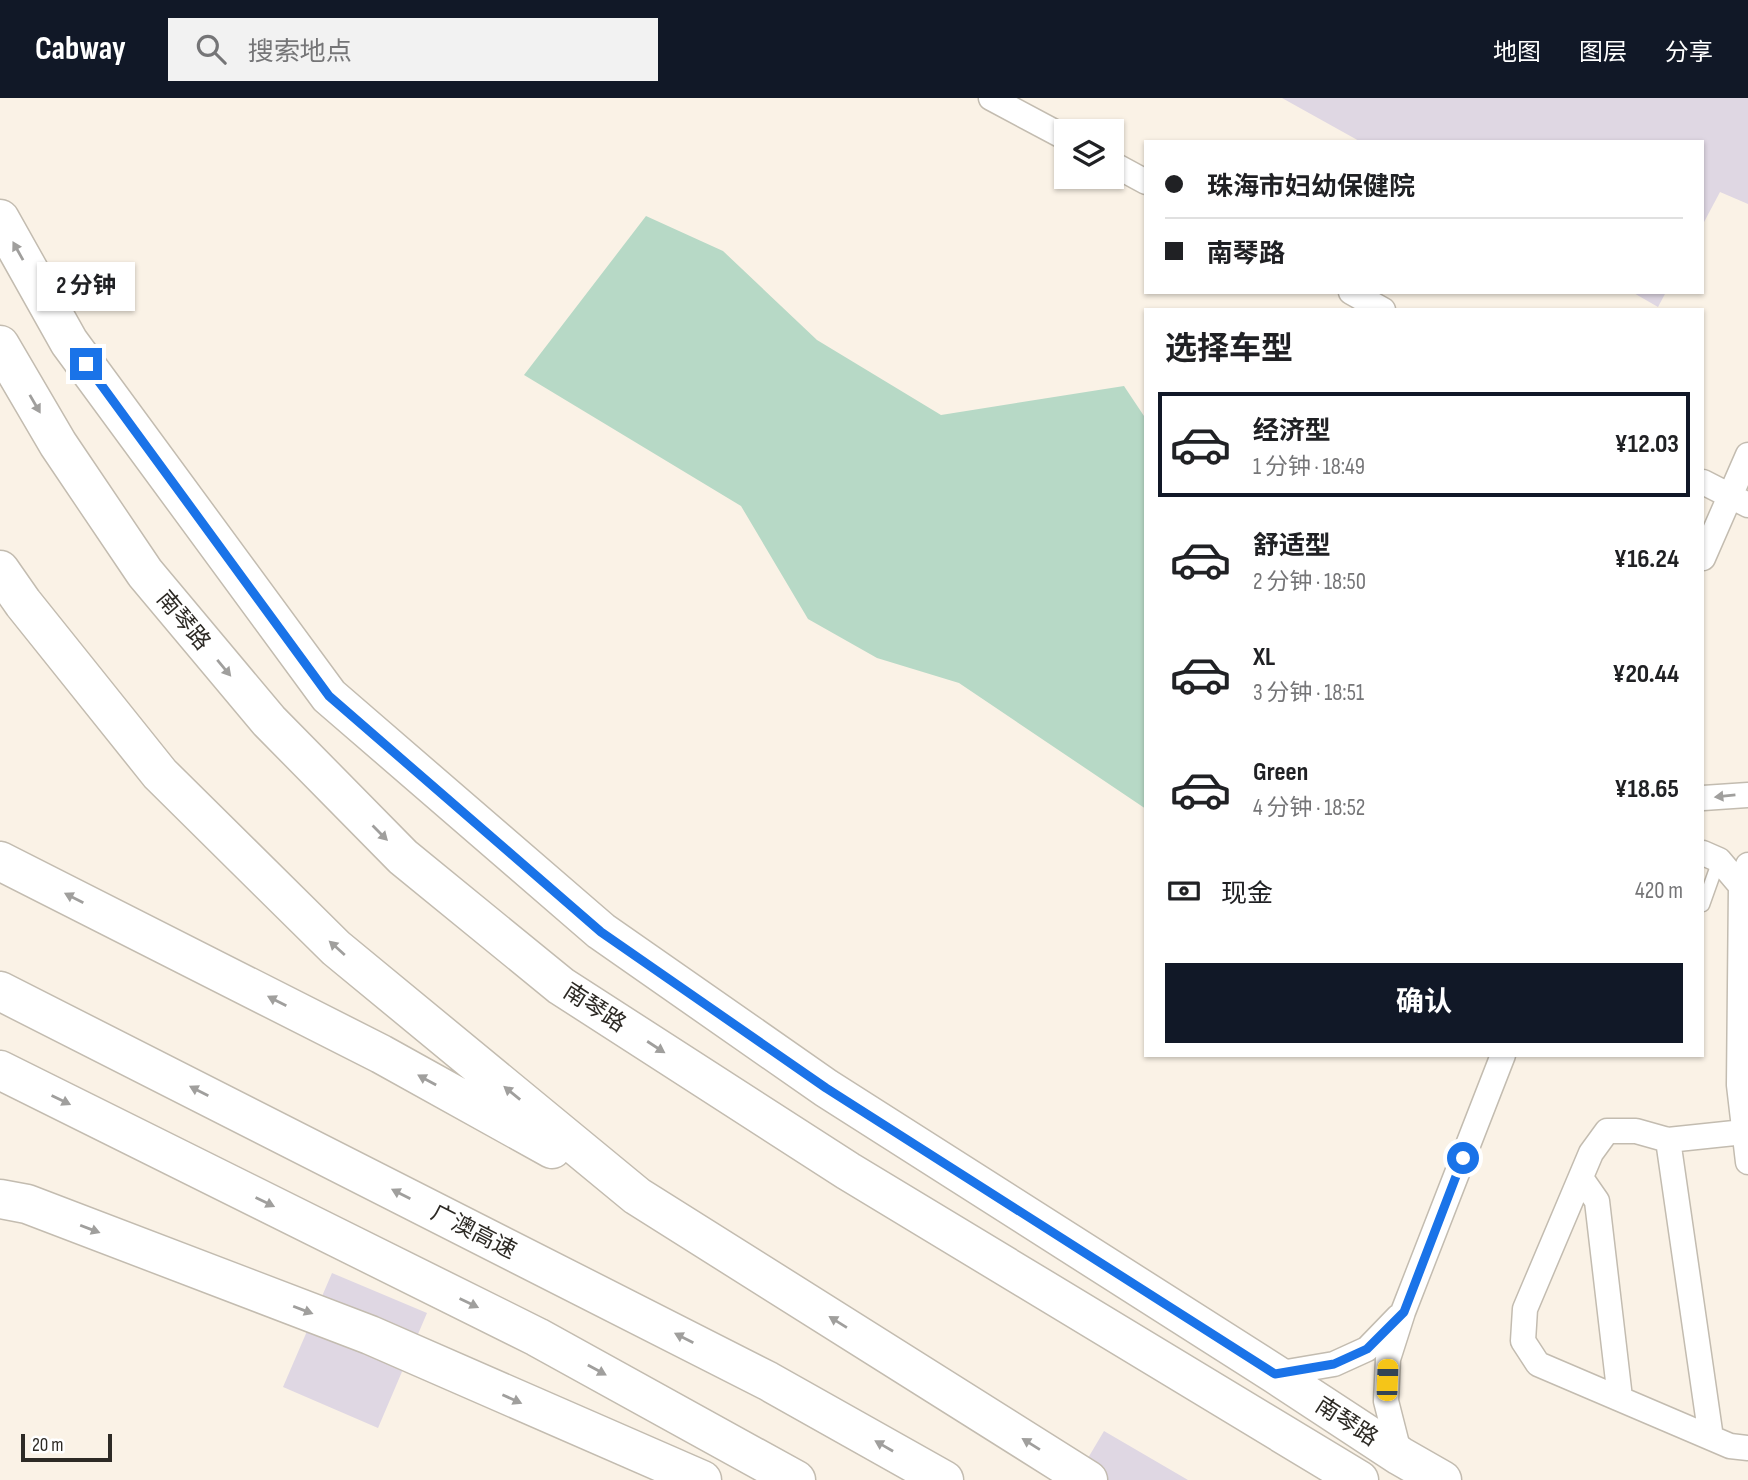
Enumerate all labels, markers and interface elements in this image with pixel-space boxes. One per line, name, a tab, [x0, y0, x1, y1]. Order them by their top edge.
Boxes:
search box	[168, 18, 658, 81]
text: Cabway	[35, 29, 126, 69]
icon: search	[192, 30, 230, 68]
text: 搜索地点	[248, 37, 352, 68]
text: 地图	[1493, 38, 1541, 67]
text: 图层	[1579, 38, 1627, 67]
text: 分享	[1665, 38, 1713, 67]
map controls	[1054, 119, 1124, 189]
button: layers	[1054, 119, 1124, 189]
text: 珠海市妇幼保健院	[1207, 172, 1415, 203]
text: 南琴路	[1207, 239, 1285, 270]
one-way arrow	[12, 241, 24, 261]
callout: 2 分钟	[37, 262, 135, 312]
text: 2 分钟	[56, 272, 116, 300]
text: 选择车型	[1165, 330, 1293, 369]
route end	[70, 348, 102, 380]
one-way arrow	[28, 394, 41, 413]
icon: car	[1169, 413, 1232, 476]
text: 经济型	[1253, 416, 1331, 447]
text: ¥12.03	[1614, 429, 1679, 460]
text: 1 分钟 · 18:49	[1253, 453, 1365, 481]
icon: car	[1169, 528, 1232, 591]
text: 舒适型	[1253, 531, 1331, 562]
text: ¥16.24	[1614, 544, 1679, 575]
text: 2 分钟 · 18:50	[1253, 568, 1366, 596]
street label: 南琴路	[150, 585, 216, 656]
text: XL	[1253, 642, 1275, 673]
icon: car	[1169, 643, 1232, 706]
one-way arrow	[216, 659, 231, 676]
text: ¥20.44	[1612, 659, 1679, 690]
text: 3 分钟 · 18:51	[1253, 679, 1364, 707]
text: Green	[1253, 757, 1308, 788]
icon: car	[1169, 758, 1232, 821]
text: ¥18.65	[1614, 774, 1679, 805]
one-way arrow	[1714, 790, 1736, 801]
text: 4 分钟 · 18:52	[1253, 794, 1365, 822]
one-way arrow	[371, 825, 388, 842]
icon: cash	[1165, 872, 1203, 910]
text: 420 m	[1635, 877, 1683, 905]
text: 现金	[1221, 879, 1273, 910]
one-way arrow	[64, 892, 84, 904]
one-way arrow	[329, 941, 346, 957]
button: 确认	[1165, 963, 1683, 1043]
street label: 南琴路	[558, 977, 631, 1038]
one-way arrow	[267, 995, 286, 1007]
one-way arrow	[646, 1040, 666, 1053]
one-way arrow	[418, 1074, 437, 1086]
one-way arrow	[188, 1086, 208, 1098]
one-way arrow	[504, 1086, 522, 1101]
one-way arrow	[51, 1095, 71, 1106]
route start	[1447, 1142, 1479, 1174]
one-way arrow	[391, 1189, 411, 1200]
one-way arrow	[255, 1196, 275, 1207]
street label: 广澳高速	[426, 1199, 521, 1265]
one-way arrow	[80, 1223, 101, 1234]
one-way arrow	[459, 1297, 479, 1308]
one-way arrow	[292, 1304, 313, 1315]
one-way arrow	[829, 1316, 848, 1329]
one-way arrow	[674, 1332, 694, 1344]
car	[1376, 1359, 1399, 1401]
one-way arrow	[588, 1364, 607, 1376]
street label: 南琴路	[1310, 1391, 1383, 1452]
one-way arrow	[502, 1393, 522, 1405]
scale bar	[21, 1431, 112, 1463]
text: 20 m	[32, 1434, 64, 1457]
one-way arrow	[1021, 1437, 1040, 1450]
one-way arrow	[875, 1440, 894, 1452]

